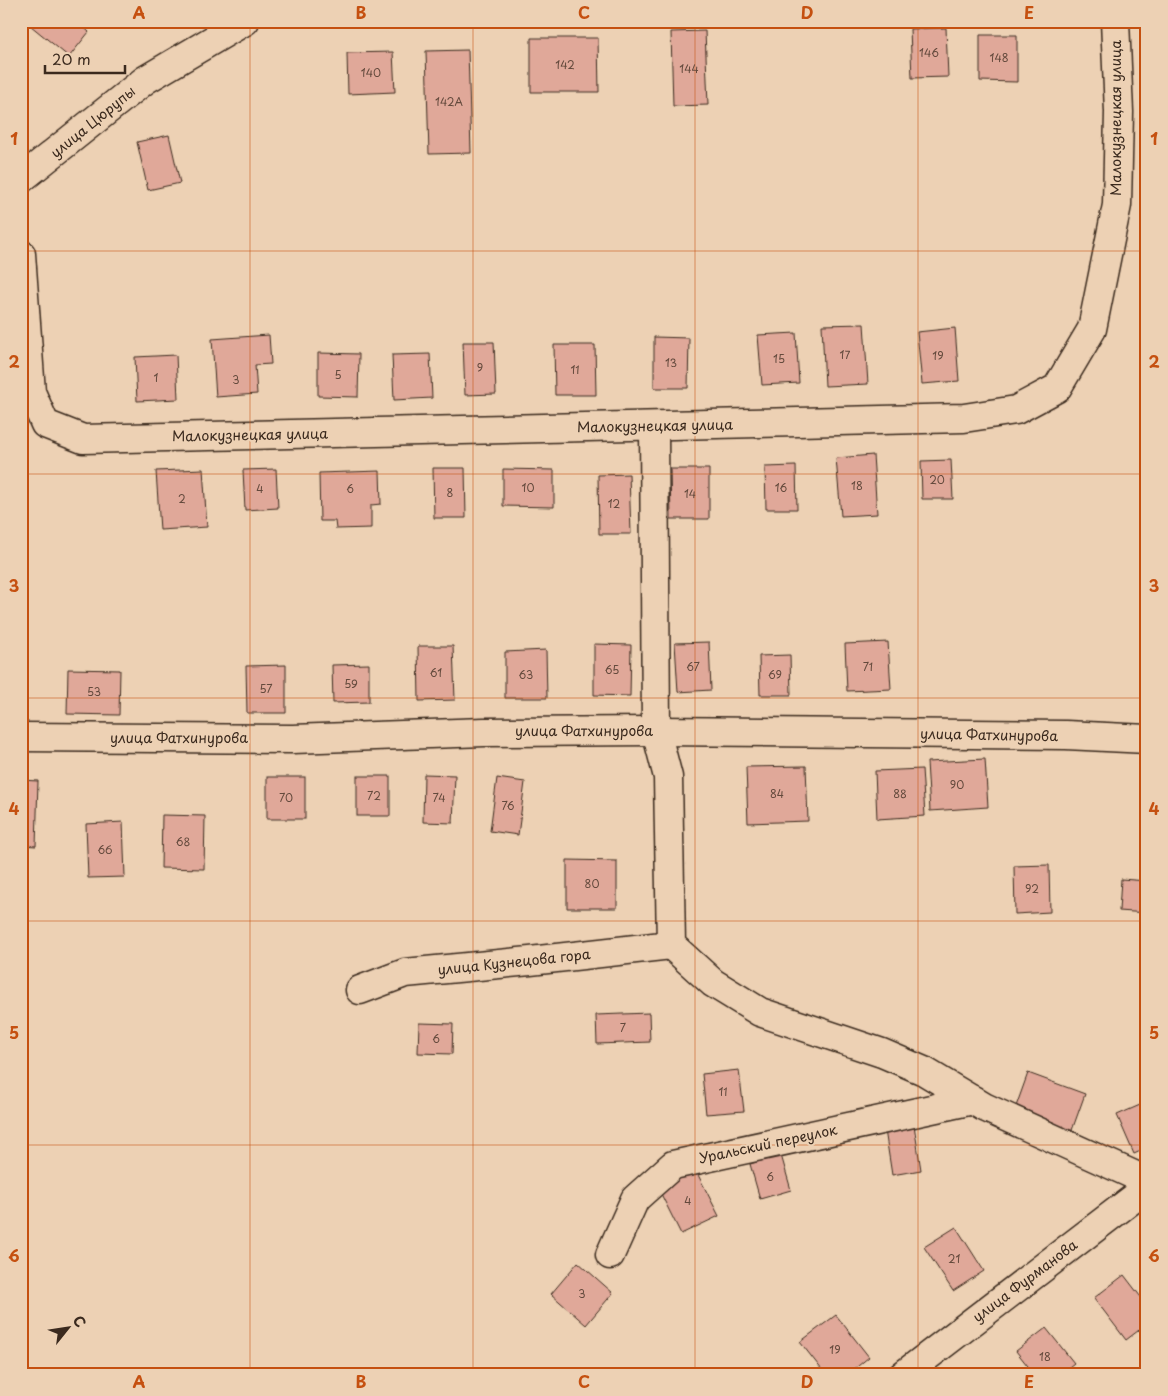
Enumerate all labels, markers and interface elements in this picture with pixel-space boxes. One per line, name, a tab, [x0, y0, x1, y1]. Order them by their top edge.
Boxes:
text: A	[133, 0, 146, 24]
text: B	[356, 0, 367, 24]
text: C	[578, 0, 590, 24]
text: D	[801, 0, 813, 24]
text: E	[1024, 0, 1034, 24]
street label: Малокузнецкая улица	[1105, 40, 1126, 196]
scale bar	[45, 42, 125, 74]
house number: 146	[919, 44, 939, 61]
text: 20 m	[52, 47, 91, 70]
house number: 148	[989, 49, 1009, 66]
house number: 142	[555, 56, 575, 73]
house number: 144	[679, 60, 699, 77]
house number: 140	[361, 64, 381, 81]
street label: улица Цюрупы	[46, 81, 140, 163]
house number: 142А	[435, 93, 464, 110]
text: 1	[10, 126, 18, 150]
text: 1	[1150, 126, 1158, 150]
house number: 17	[840, 346, 851, 363]
house number: 19	[932, 347, 944, 364]
text: 2	[8, 349, 20, 373]
text: 2	[1148, 349, 1160, 373]
house number: 15	[773, 350, 785, 367]
house number: 13	[665, 354, 677, 371]
house number: 9	[477, 359, 483, 376]
house number: 11	[570, 361, 580, 378]
house number: 5	[334, 366, 342, 383]
house number: 1	[154, 369, 159, 386]
house number: 3	[232, 371, 240, 388]
street label: Малокузнецкая улица	[577, 414, 733, 437]
street label: Малокузнецкая улица	[172, 423, 328, 446]
house number: 20	[929, 471, 945, 488]
house number: 18	[851, 477, 863, 494]
house number: 10	[522, 479, 534, 496]
house number: 16	[775, 479, 788, 496]
house number: 4	[256, 480, 264, 497]
house number: 6	[346, 480, 354, 497]
house number: 8	[447, 484, 454, 501]
house number: 14	[684, 485, 696, 502]
house number: 2	[178, 490, 186, 507]
house number: 12	[608, 495, 621, 512]
text: 3	[9, 573, 19, 597]
text: 3	[1149, 573, 1159, 597]
house number: 67	[686, 658, 700, 675]
house number: 71	[863, 658, 873, 675]
house number: 65	[605, 661, 619, 678]
house number: 61	[430, 664, 442, 681]
house number: 63	[519, 666, 533, 683]
house number: 69	[768, 666, 782, 683]
house number: 59	[344, 675, 358, 692]
house number: 57	[259, 680, 273, 697]
house number: 53	[87, 683, 101, 700]
street label: улица Фатхинурова	[515, 720, 653, 741]
street label: улица Фатхинурова	[920, 723, 1058, 746]
street label: улица Фатхинурова	[110, 727, 248, 748]
house number: 90	[950, 776, 964, 793]
house number: 84	[770, 785, 784, 802]
house number: 88	[893, 785, 907, 802]
house number: 72	[367, 787, 381, 804]
house number: 70	[279, 789, 293, 806]
house number: 74	[432, 789, 446, 806]
text: 4	[9, 796, 20, 820]
text: 4	[1149, 796, 1160, 820]
house number: 76	[501, 797, 515, 814]
house number: 68	[176, 833, 190, 850]
house number: 66	[97, 841, 113, 858]
house number: 80	[585, 875, 599, 892]
house number: 92	[1025, 880, 1039, 897]
street label: улица Кузнецова гора	[437, 943, 592, 980]
house number: 7	[620, 1019, 626, 1036]
text: 5	[9, 1020, 19, 1044]
text: 5	[1149, 1020, 1159, 1044]
house number: 6	[432, 1030, 440, 1047]
house number: 11	[718, 1083, 728, 1100]
street label: Уральский переулок	[697, 1118, 840, 1168]
house number: 6	[766, 1168, 774, 1185]
house number: 4	[684, 1192, 692, 1209]
street label: улица Фурманова	[968, 1234, 1082, 1327]
text: 6	[8, 1243, 20, 1267]
text: 6	[1148, 1243, 1160, 1267]
house number: 21	[948, 1250, 960, 1267]
house number: 3	[578, 1285, 586, 1302]
north arrow	[42, 1304, 92, 1354]
text: С	[68, 1311, 91, 1331]
house number: 19	[829, 1341, 841, 1358]
house number: 18	[1039, 1348, 1051, 1365]
text: A	[133, 1369, 146, 1393]
text: B	[356, 1369, 367, 1393]
text: C	[578, 1369, 590, 1393]
text: D	[801, 1369, 813, 1393]
text: E	[1024, 1369, 1034, 1393]

